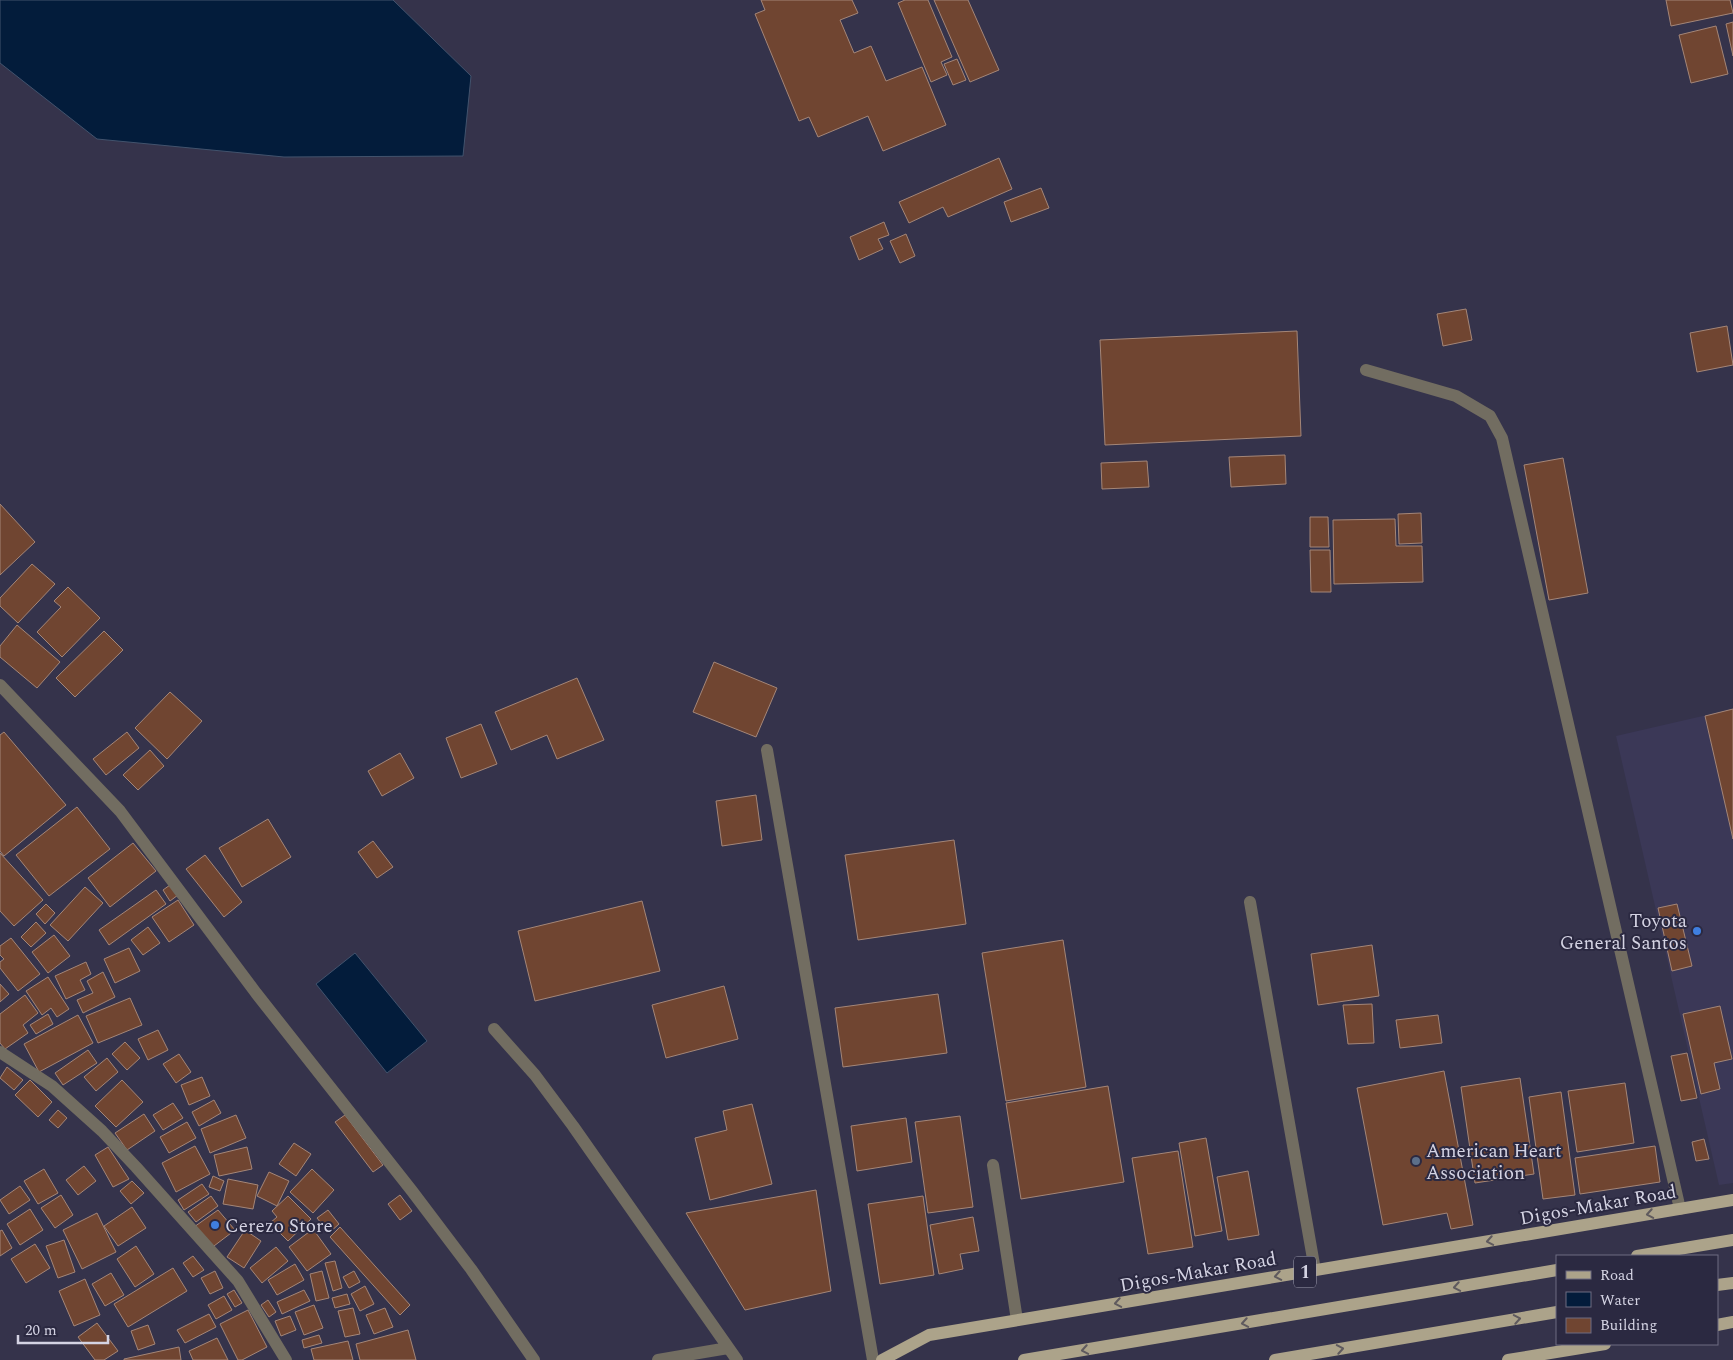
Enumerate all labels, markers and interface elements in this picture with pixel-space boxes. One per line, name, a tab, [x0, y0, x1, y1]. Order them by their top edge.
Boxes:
place label: Toyota General Santos	[1560, 907, 1688, 958]
marker: Toyota General Santos	[1691, 925, 1703, 937]
place label: American Heart Association	[1426, 1137, 1562, 1188]
marker: American Heart Association	[1410, 1155, 1422, 1167]
street label: Digos-Makar Road	[1518, 1177, 1679, 1234]
one-way arrow	[1646, 1208, 1655, 1218]
place label: Cerezo Store	[225, 1212, 333, 1241]
marker: Cerezo Store	[209, 1219, 221, 1231]
one-way arrow	[1486, 1235, 1495, 1245]
street label: Digos-Makar Road	[1118, 1244, 1279, 1301]
legend	[1556, 1255, 1718, 1345]
road number: 1	[1294, 1256, 1316, 1288]
text: Road	[1600, 1264, 1634, 1287]
one-way arrow	[1274, 1271, 1283, 1281]
one-way arrow	[1453, 1281, 1461, 1291]
text: Water	[1600, 1289, 1640, 1312]
one-way arrow	[1114, 1298, 1122, 1308]
scale bar	[18, 1312, 108, 1344]
one-way arrow	[1513, 1314, 1522, 1324]
text: Building	[1600, 1314, 1657, 1337]
one-way arrow	[1241, 1317, 1249, 1327]
text: 20 m	[25, 1319, 57, 1342]
one-way arrow	[1080, 1344, 1089, 1354]
one-way arrow	[1336, 1344, 1344, 1354]

